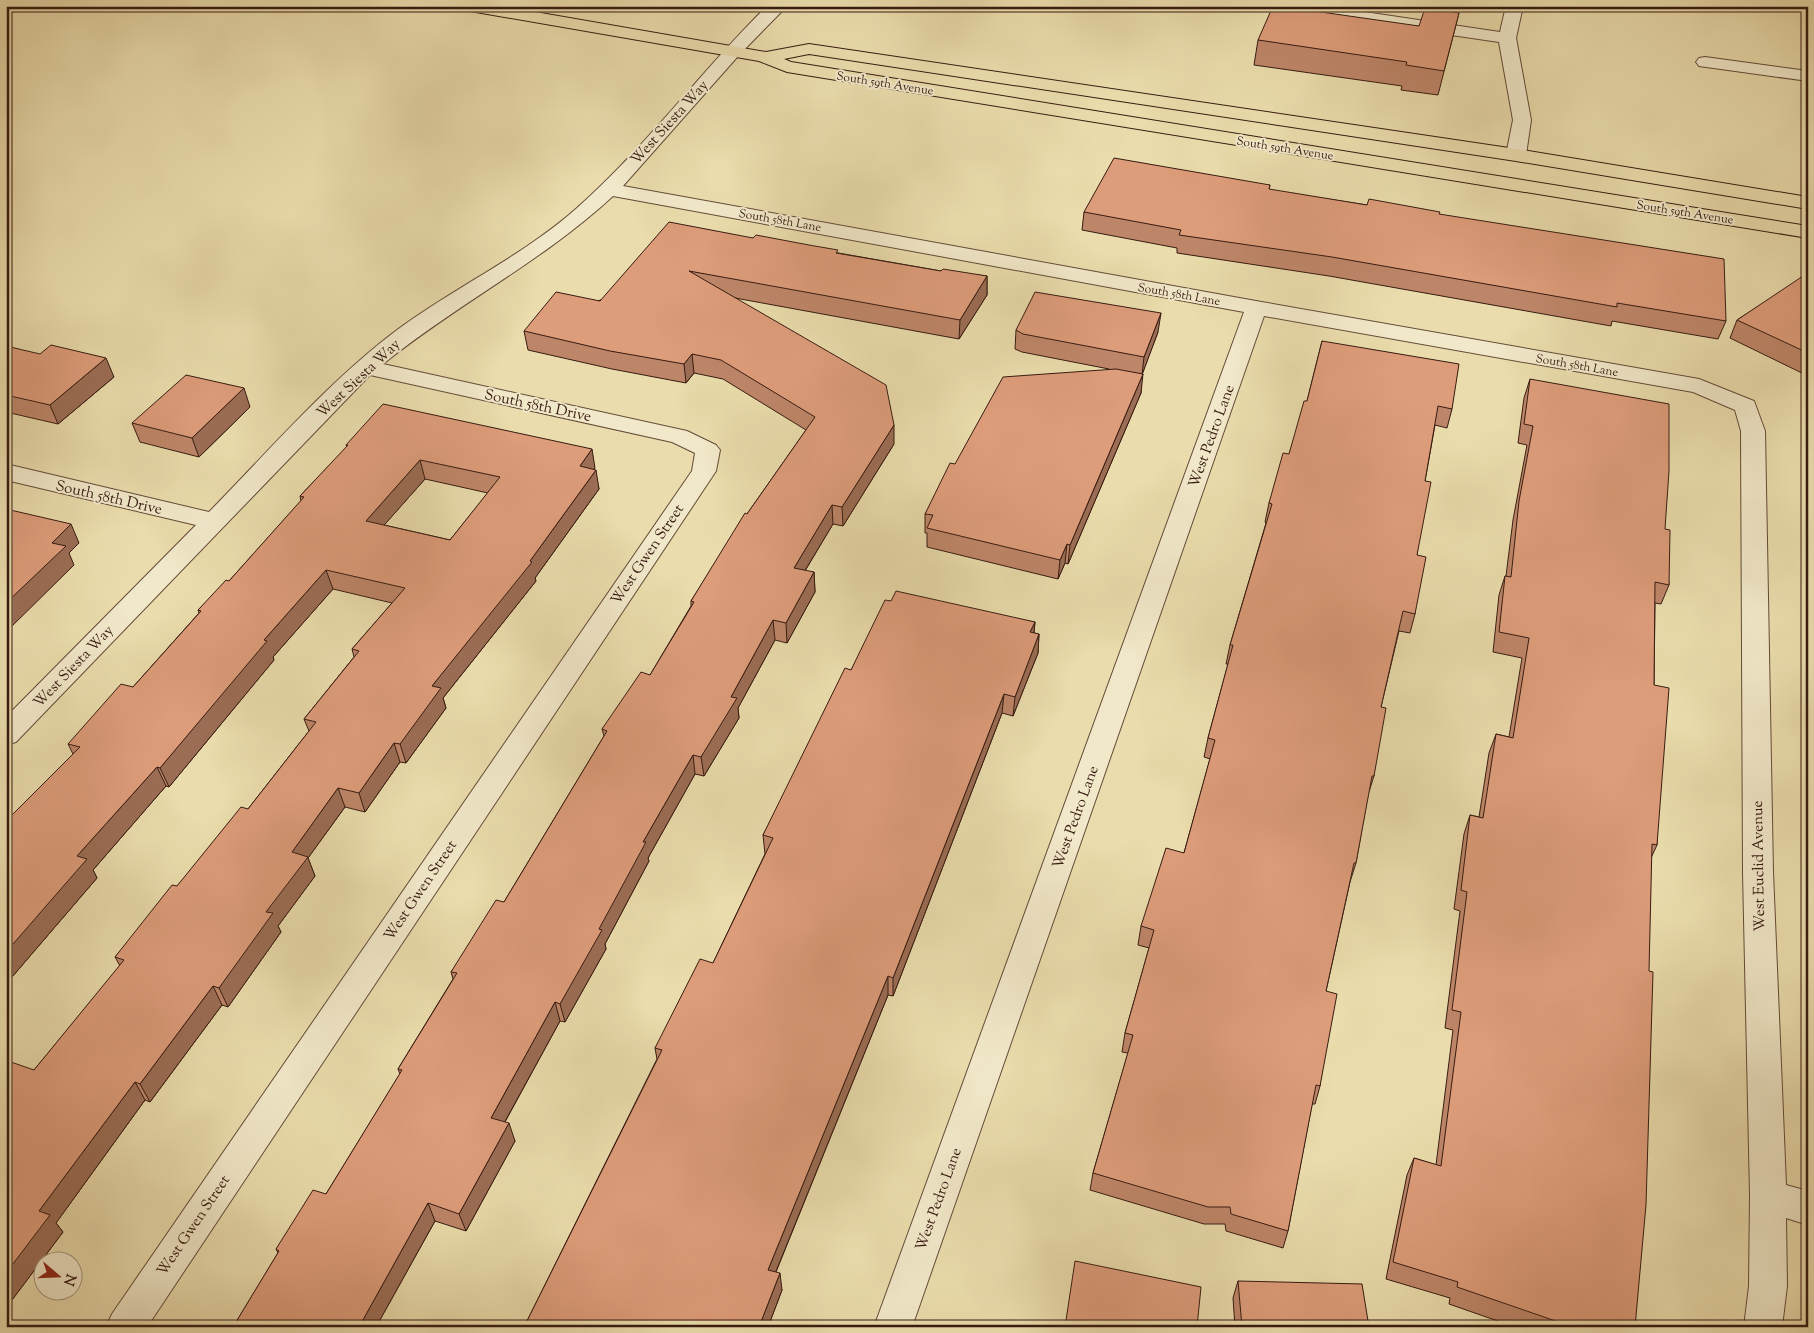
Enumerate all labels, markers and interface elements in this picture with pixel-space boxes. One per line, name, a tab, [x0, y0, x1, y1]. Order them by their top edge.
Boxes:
street label: South 59th Avenue	[835, 67, 935, 101]
street label: West Siesta Way	[626, 76, 714, 170]
street label: South 59th Avenue	[1235, 132, 1335, 166]
street label: South 59th Avenue	[1635, 196, 1735, 230]
street label: South 58th Lane	[737, 205, 823, 237]
street label: South 58th Lane	[1136, 279, 1222, 311]
street label: West Siesta Way	[313, 334, 406, 423]
street label: South 58th Lane	[1534, 350, 1620, 382]
street label: West Pedro Lane	[1184, 382, 1241, 491]
street label: South 58th Drive	[482, 385, 593, 428]
street label: South 58th Drive	[53, 476, 164, 521]
street label: West Gwen Street	[607, 500, 690, 609]
street label: West Siesta Way	[29, 621, 119, 713]
street label: West Pedro Lane	[1048, 763, 1105, 872]
street label: West Euclid Avenue	[1748, 800, 1771, 932]
street label: West Gwen Street	[380, 836, 463, 945]
street label: West Pedro Lane	[911, 1145, 968, 1254]
street label: West Gwen Street	[153, 1171, 236, 1280]
north arrow	[32, 1250, 82, 1300]
text: N	[57, 1271, 80, 1288]

